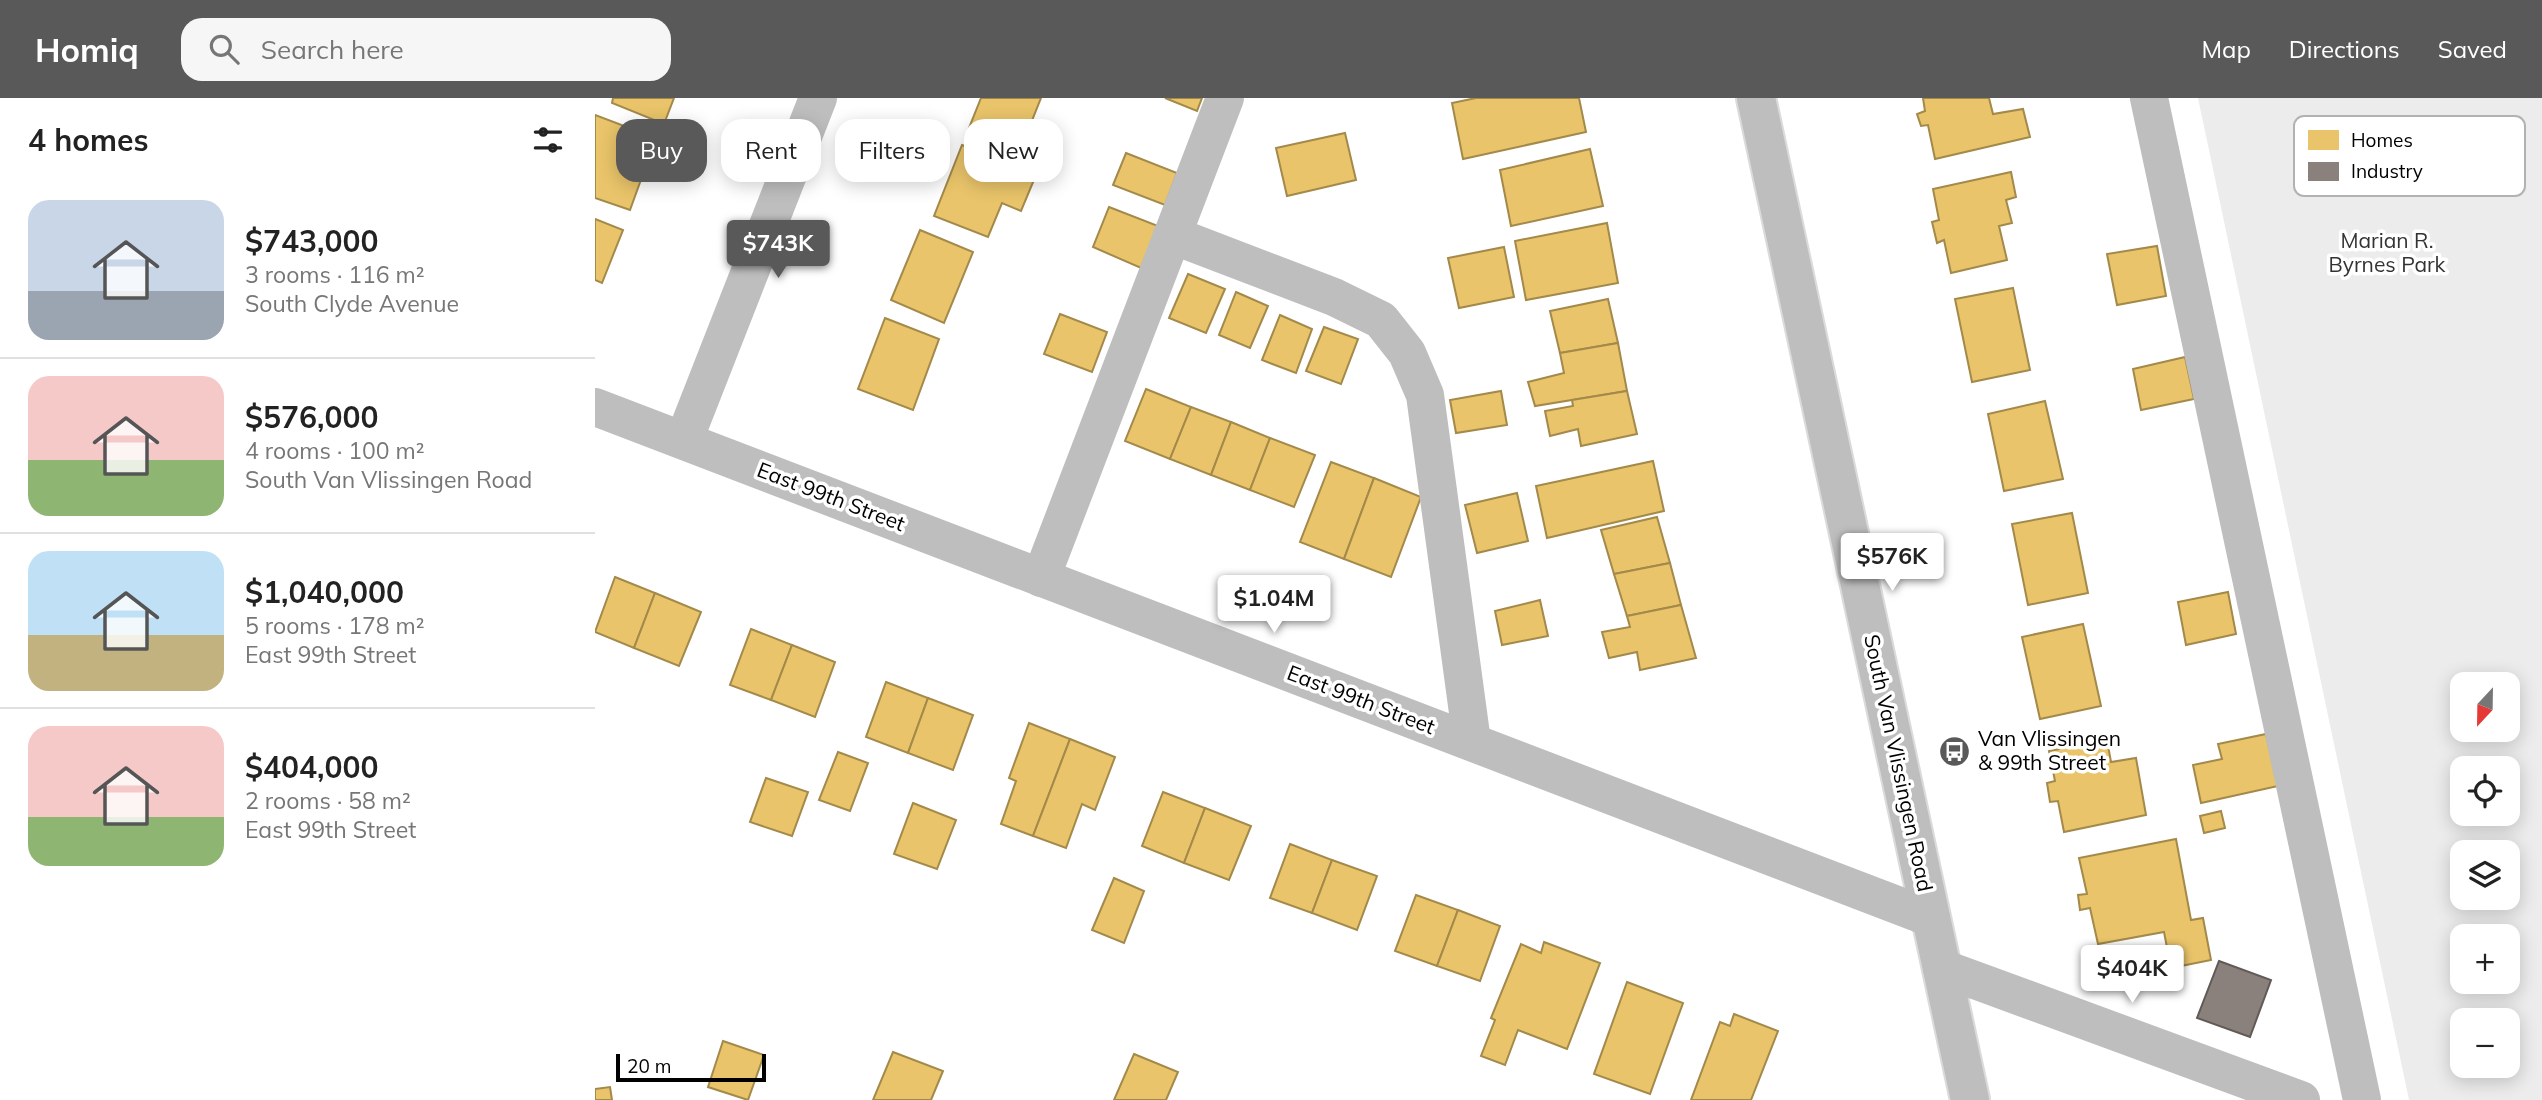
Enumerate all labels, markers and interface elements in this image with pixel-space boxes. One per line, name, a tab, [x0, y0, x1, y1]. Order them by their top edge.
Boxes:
search box	[181, 18, 671, 81]
text: Homiq	[35, 29, 139, 70]
icon: search	[205, 30, 243, 68]
text: Search here	[261, 33, 404, 66]
text: Map	[2201, 34, 2251, 64]
text: Directions	[2289, 34, 2400, 64]
text: Saved	[2438, 34, 2507, 64]
legend	[2294, 116, 2525, 196]
chip: Buy	[616, 119, 707, 182]
chip: Rent	[721, 119, 821, 182]
chip: Filters	[835, 119, 950, 182]
chip: New	[964, 119, 1063, 182]
text: 4 homes	[28, 121, 149, 159]
icon: filters	[529, 121, 567, 159]
text: Homes	[2351, 128, 2413, 152]
text: Industry	[2351, 159, 2423, 183]
pin: $743K	[729, 220, 827, 280]
text: $743,000	[245, 222, 378, 260]
park label: Marian R. Byrnes Park	[2329, 227, 2446, 277]
icon: home	[84, 228, 168, 312]
text: $743K	[743, 228, 813, 257]
text: 3 rooms · 116 m²	[245, 260, 425, 289]
text: South Clyde Avenue	[245, 289, 459, 318]
text: $576,000	[245, 398, 378, 436]
icon: home	[84, 404, 168, 488]
text: 4 rooms · 100 m²	[245, 436, 425, 465]
street label: East 99th Street	[754, 456, 909, 536]
text: South Van Vlissingen Road	[245, 465, 532, 494]
pin: $576K	[1843, 533, 1941, 593]
text: $576K	[1857, 541, 1927, 570]
text: $1,040,000	[245, 573, 404, 611]
pin: $1.04M	[1217, 575, 1331, 635]
icon: home	[84, 579, 168, 663]
text: $1.04M	[1234, 583, 1314, 612]
text: 5 rooms · 178 m²	[245, 611, 425, 640]
street label: South Van Vlissingen Road	[1859, 632, 1939, 894]
text: East 99th Street	[245, 640, 416, 669]
street label: East 99th Street	[1284, 659, 1439, 739]
north arrow	[2450, 672, 2520, 742]
map controls	[2450, 672, 2520, 1078]
place label: Van Vlissingen & 99th Street	[1978, 725, 2121, 775]
bus stop icon: Van Vlissingen & 99th Street	[1938, 734, 1972, 768]
text: $404,000	[245, 748, 378, 786]
icon: home	[84, 754, 168, 838]
button: locate	[2450, 756, 2520, 826]
text: 2 rooms · 58 m²	[245, 786, 411, 815]
text: East 99th Street	[245, 815, 416, 844]
button: layers	[2450, 840, 2520, 910]
button: +	[2450, 924, 2520, 994]
pin: $404K	[2083, 946, 2181, 1005]
text: $404K	[2097, 953, 2167, 982]
button: −	[2450, 1008, 2520, 1078]
scale bar	[616, 1051, 767, 1083]
text: 20 m	[627, 1054, 671, 1078]

